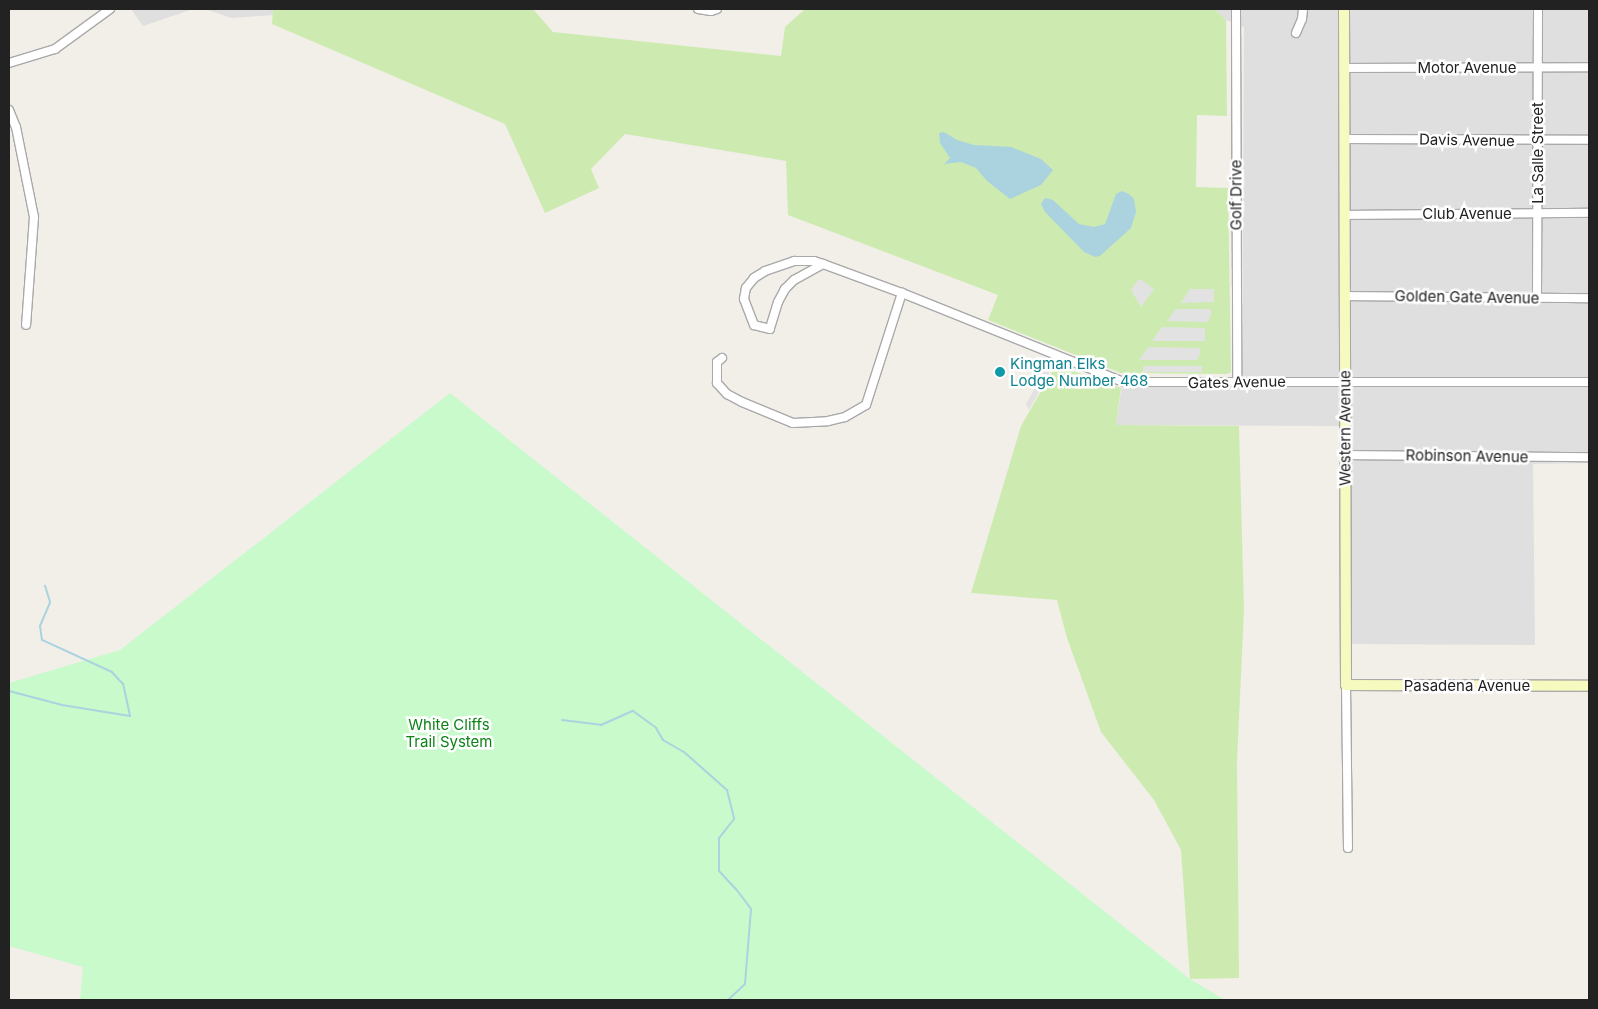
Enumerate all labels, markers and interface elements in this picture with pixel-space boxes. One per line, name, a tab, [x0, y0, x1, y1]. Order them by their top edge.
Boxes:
street label: Motor Avenue	[1418, 59, 1516, 77]
street label: La Salle Street	[1529, 102, 1547, 204]
street label: Davis Avenue	[1419, 130, 1515, 150]
street label: Golf Drive	[1227, 160, 1245, 230]
street label: Club Avenue	[1422, 205, 1512, 223]
street label: Golden Gate Avenue	[1394, 287, 1540, 307]
place label: Kingman Elks Lodge Number 468	[1010, 354, 1148, 389]
marker: Kingman Elks Lodge Number 468	[994, 366, 1006, 378]
street label: Western Avenue	[1336, 370, 1354, 486]
street label: Gates Avenue	[1188, 372, 1286, 392]
street label: Robinson Avenue	[1405, 446, 1529, 466]
street label: Pasadena Avenue	[1404, 677, 1530, 695]
park label: White Cliffs Trail System	[405, 715, 493, 750]

